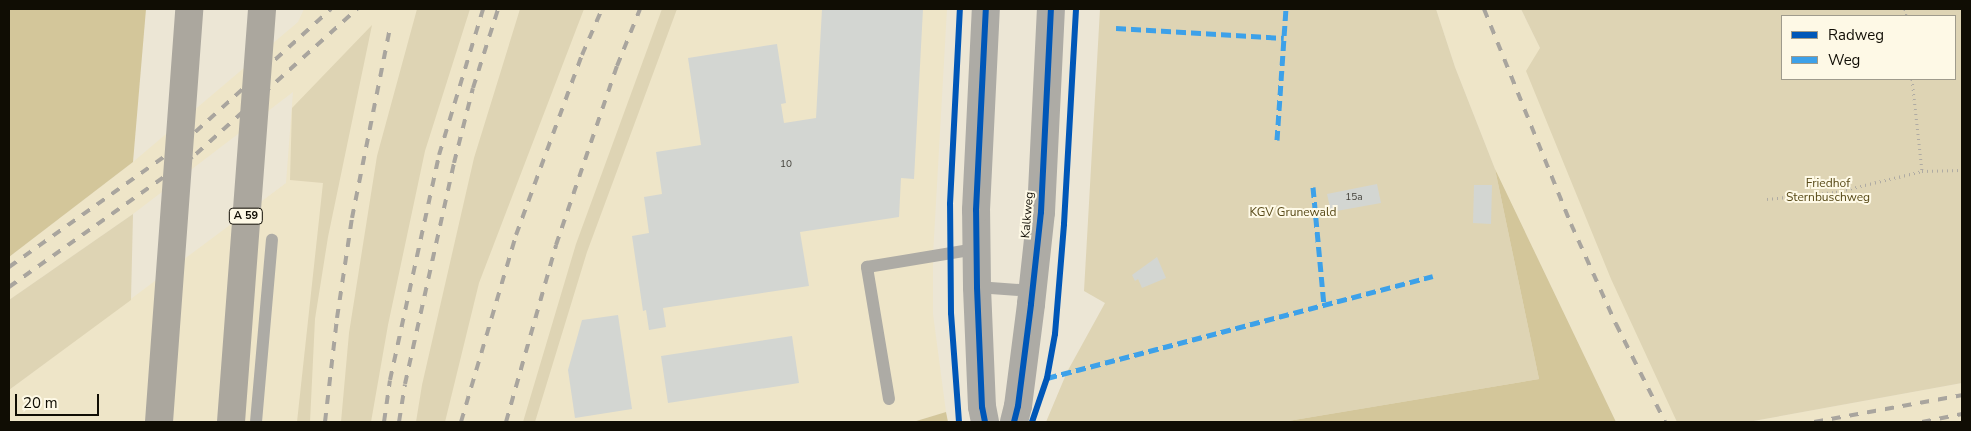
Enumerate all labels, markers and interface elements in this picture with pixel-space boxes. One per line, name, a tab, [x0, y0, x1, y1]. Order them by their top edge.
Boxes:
legend	[1781, 15, 1956, 80]
text: Radweg	[1828, 25, 1884, 45]
text: Weg	[1828, 50, 1860, 70]
house number: 10	[780, 159, 792, 171]
park label: Friedhof Sternbuschweg	[1786, 177, 1870, 205]
street label: Kalkweg	[1019, 191, 1037, 239]
house number: 15a	[1345, 192, 1363, 204]
park label: KGV Grunewald	[1250, 206, 1336, 220]
road number: A 59	[228, 208, 264, 225]
scale bar	[18, 384, 101, 416]
text: 20 m	[23, 393, 58, 413]

